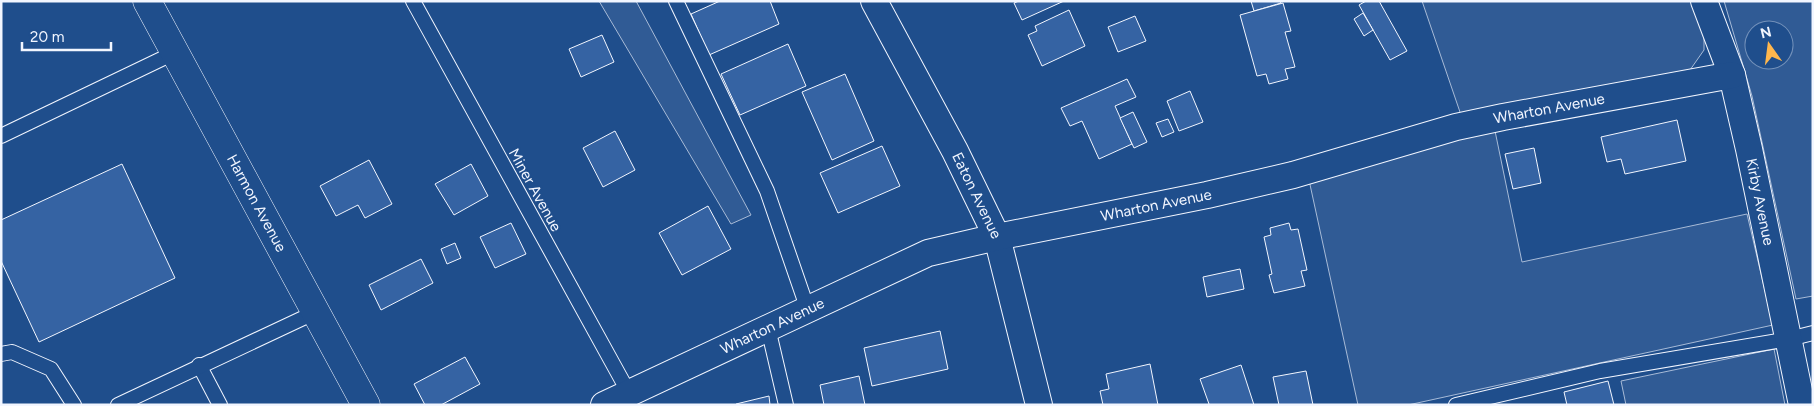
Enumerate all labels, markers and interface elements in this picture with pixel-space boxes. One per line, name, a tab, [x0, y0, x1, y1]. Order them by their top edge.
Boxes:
scale bar	[22, 20, 111, 52]
north arrow	[1744, 20, 1794, 70]
text: N	[1759, 23, 1773, 42]
text: 20 m	[30, 28, 64, 46]
street label: Wharton Avenue	[1492, 90, 1606, 128]
street label: Miner Avenue	[505, 145, 565, 235]
street label: Eaton Avenue	[948, 149, 1005, 242]
street label: Harmon Avenue	[223, 151, 290, 255]
street label: Kirby Avenue	[1742, 157, 1778, 247]
street label: Wharton Avenue	[1099, 185, 1213, 225]
street label: Wharton Avenue	[718, 294, 827, 358]

